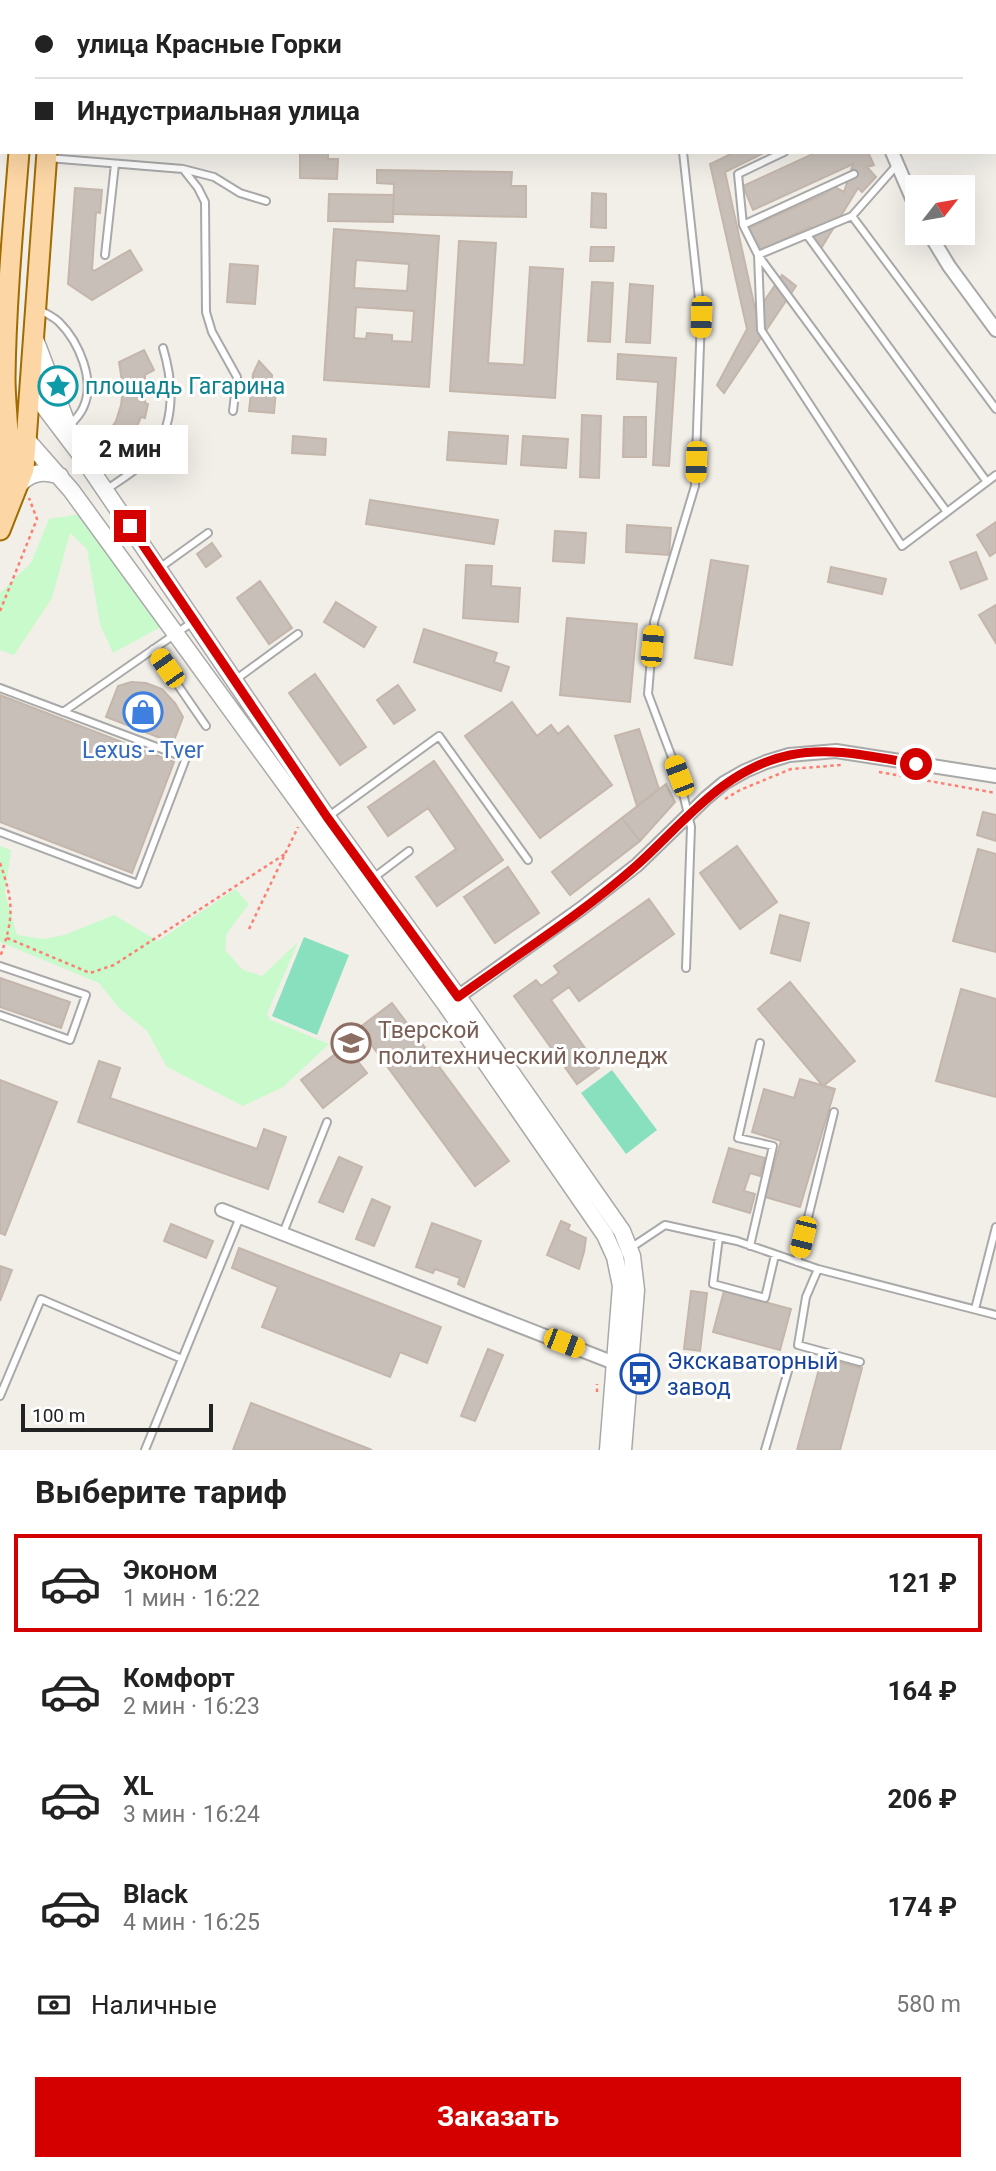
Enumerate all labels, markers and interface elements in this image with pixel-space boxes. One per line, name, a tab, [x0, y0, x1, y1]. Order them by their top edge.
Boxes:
text: улица Красные Горки	[77, 29, 342, 59]
text: Индустриальная улица	[77, 96, 360, 126]
north arrow	[905, 175, 975, 245]
map controls	[905, 175, 975, 245]
car	[690, 296, 713, 338]
place icon: площадь Гагарина	[37, 365, 79, 407]
place label: площадь Гагарина	[85, 373, 285, 400]
callout: 2 мин	[72, 424, 188, 474]
text: 2 мин	[99, 436, 161, 463]
car	[685, 441, 708, 483]
route end	[114, 510, 146, 542]
car	[640, 624, 665, 668]
car	[147, 645, 188, 691]
shop icon: Lexus - Tver	[122, 691, 164, 733]
place label: Lexus - Tver	[82, 737, 204, 764]
route start	[900, 748, 932, 780]
car	[662, 753, 697, 799]
place label: Тверской политехнический колледж	[378, 1017, 668, 1070]
school or university icon: Тверской политехнический колледж	[330, 1022, 372, 1064]
car	[788, 1214, 819, 1260]
car	[541, 1326, 588, 1360]
place label: Экскаваторный завод	[667, 1348, 838, 1401]
bus stop icon: Экскаваторный завод	[619, 1353, 661, 1395]
scale bar	[21, 1401, 214, 1433]
text: 100 m	[32, 1404, 85, 1427]
text: Выберите тариф	[35, 1473, 287, 1511]
icon: car	[39, 1552, 102, 1615]
text: Эконом	[123, 1555, 218, 1585]
text: 121 ₽	[887, 1568, 957, 1598]
text: 1 мин · 16:22	[123, 1585, 260, 1612]
icon: car	[39, 1660, 102, 1723]
text: Комфорт	[123, 1663, 235, 1693]
text: 164 ₽	[887, 1676, 957, 1706]
text: 2 мин · 16:23	[123, 1693, 260, 1720]
icon: car	[39, 1768, 102, 1831]
text: XL	[123, 1771, 154, 1801]
text: 206 ₽	[887, 1784, 957, 1814]
text: 3 мин · 16:24	[123, 1801, 260, 1828]
icon: car	[39, 1876, 102, 1939]
text: Black	[123, 1879, 188, 1909]
text: 174 ₽	[887, 1892, 957, 1922]
text: 4 мин · 16:25	[123, 1909, 260, 1936]
icon: cash	[35, 1986, 73, 2024]
text: Наличные	[91, 1990, 217, 2020]
text: 580 m	[896, 1991, 961, 2018]
button: Заказать	[35, 2077, 961, 2157]

